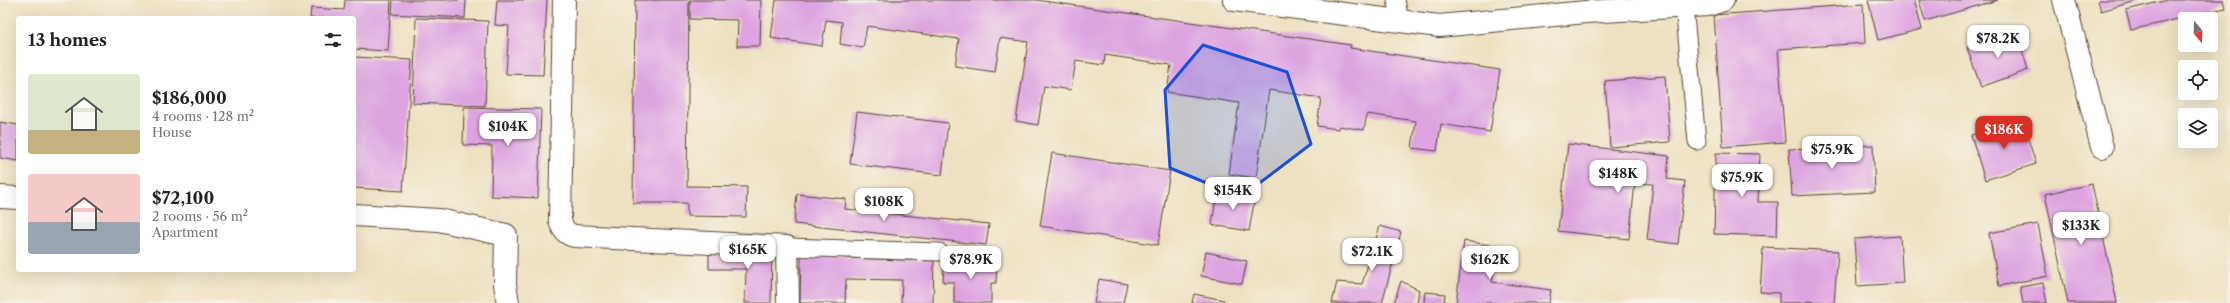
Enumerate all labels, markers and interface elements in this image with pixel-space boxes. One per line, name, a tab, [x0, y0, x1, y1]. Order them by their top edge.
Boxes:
north arrow	[2178, 12, 2218, 52]
map controls	[2178, 12, 2218, 148]
pin: $78.2K	[1965, 25, 2031, 59]
icon: filters	[322, 29, 344, 51]
text: 13 homes	[28, 30, 107, 50]
text: $78.2K	[1976, 30, 2020, 46]
button: locate	[2178, 60, 2218, 100]
text: $186,000	[152, 88, 227, 108]
icon: home	[60, 90, 108, 138]
text: 4 rooms · 128 m²	[152, 108, 254, 124]
button: layers	[2178, 108, 2218, 148]
pin: $104K	[480, 113, 536, 147]
pin: $186K	[1976, 116, 2032, 150]
text: $104K	[488, 118, 528, 134]
text: $186K	[1984, 121, 2024, 137]
text: House	[152, 124, 192, 140]
pin: $75.9K	[1799, 136, 1865, 170]
text: $75.9K	[1811, 141, 1853, 157]
pin: $148K	[1590, 160, 1646, 194]
pin: $75.9K	[1709, 164, 1775, 198]
text: $148K	[1598, 165, 1638, 181]
text: $75.9K	[1721, 169, 1763, 185]
pin: $154K	[1205, 177, 1261, 211]
text: $154K	[1214, 182, 1252, 198]
text: $72,100	[152, 188, 214, 208]
pin: $108K	[856, 188, 912, 222]
icon: home	[60, 190, 108, 238]
text: $108K	[864, 193, 904, 209]
text: 2 rooms · 56 m²	[152, 208, 248, 224]
pin: $133K	[2053, 212, 2109, 246]
text: $133K	[2062, 217, 2100, 233]
text: Apartment	[152, 224, 219, 240]
pin: $165K	[720, 236, 776, 270]
pin: $72.1K	[1339, 238, 1405, 272]
text: $165K	[729, 241, 767, 257]
text: $72.1K	[1351, 243, 1393, 259]
pin: $78.9K	[938, 246, 1004, 280]
pin: $162K	[1462, 246, 1518, 280]
text: $78.9K	[949, 251, 993, 267]
text: $162K	[1471, 251, 1509, 267]

